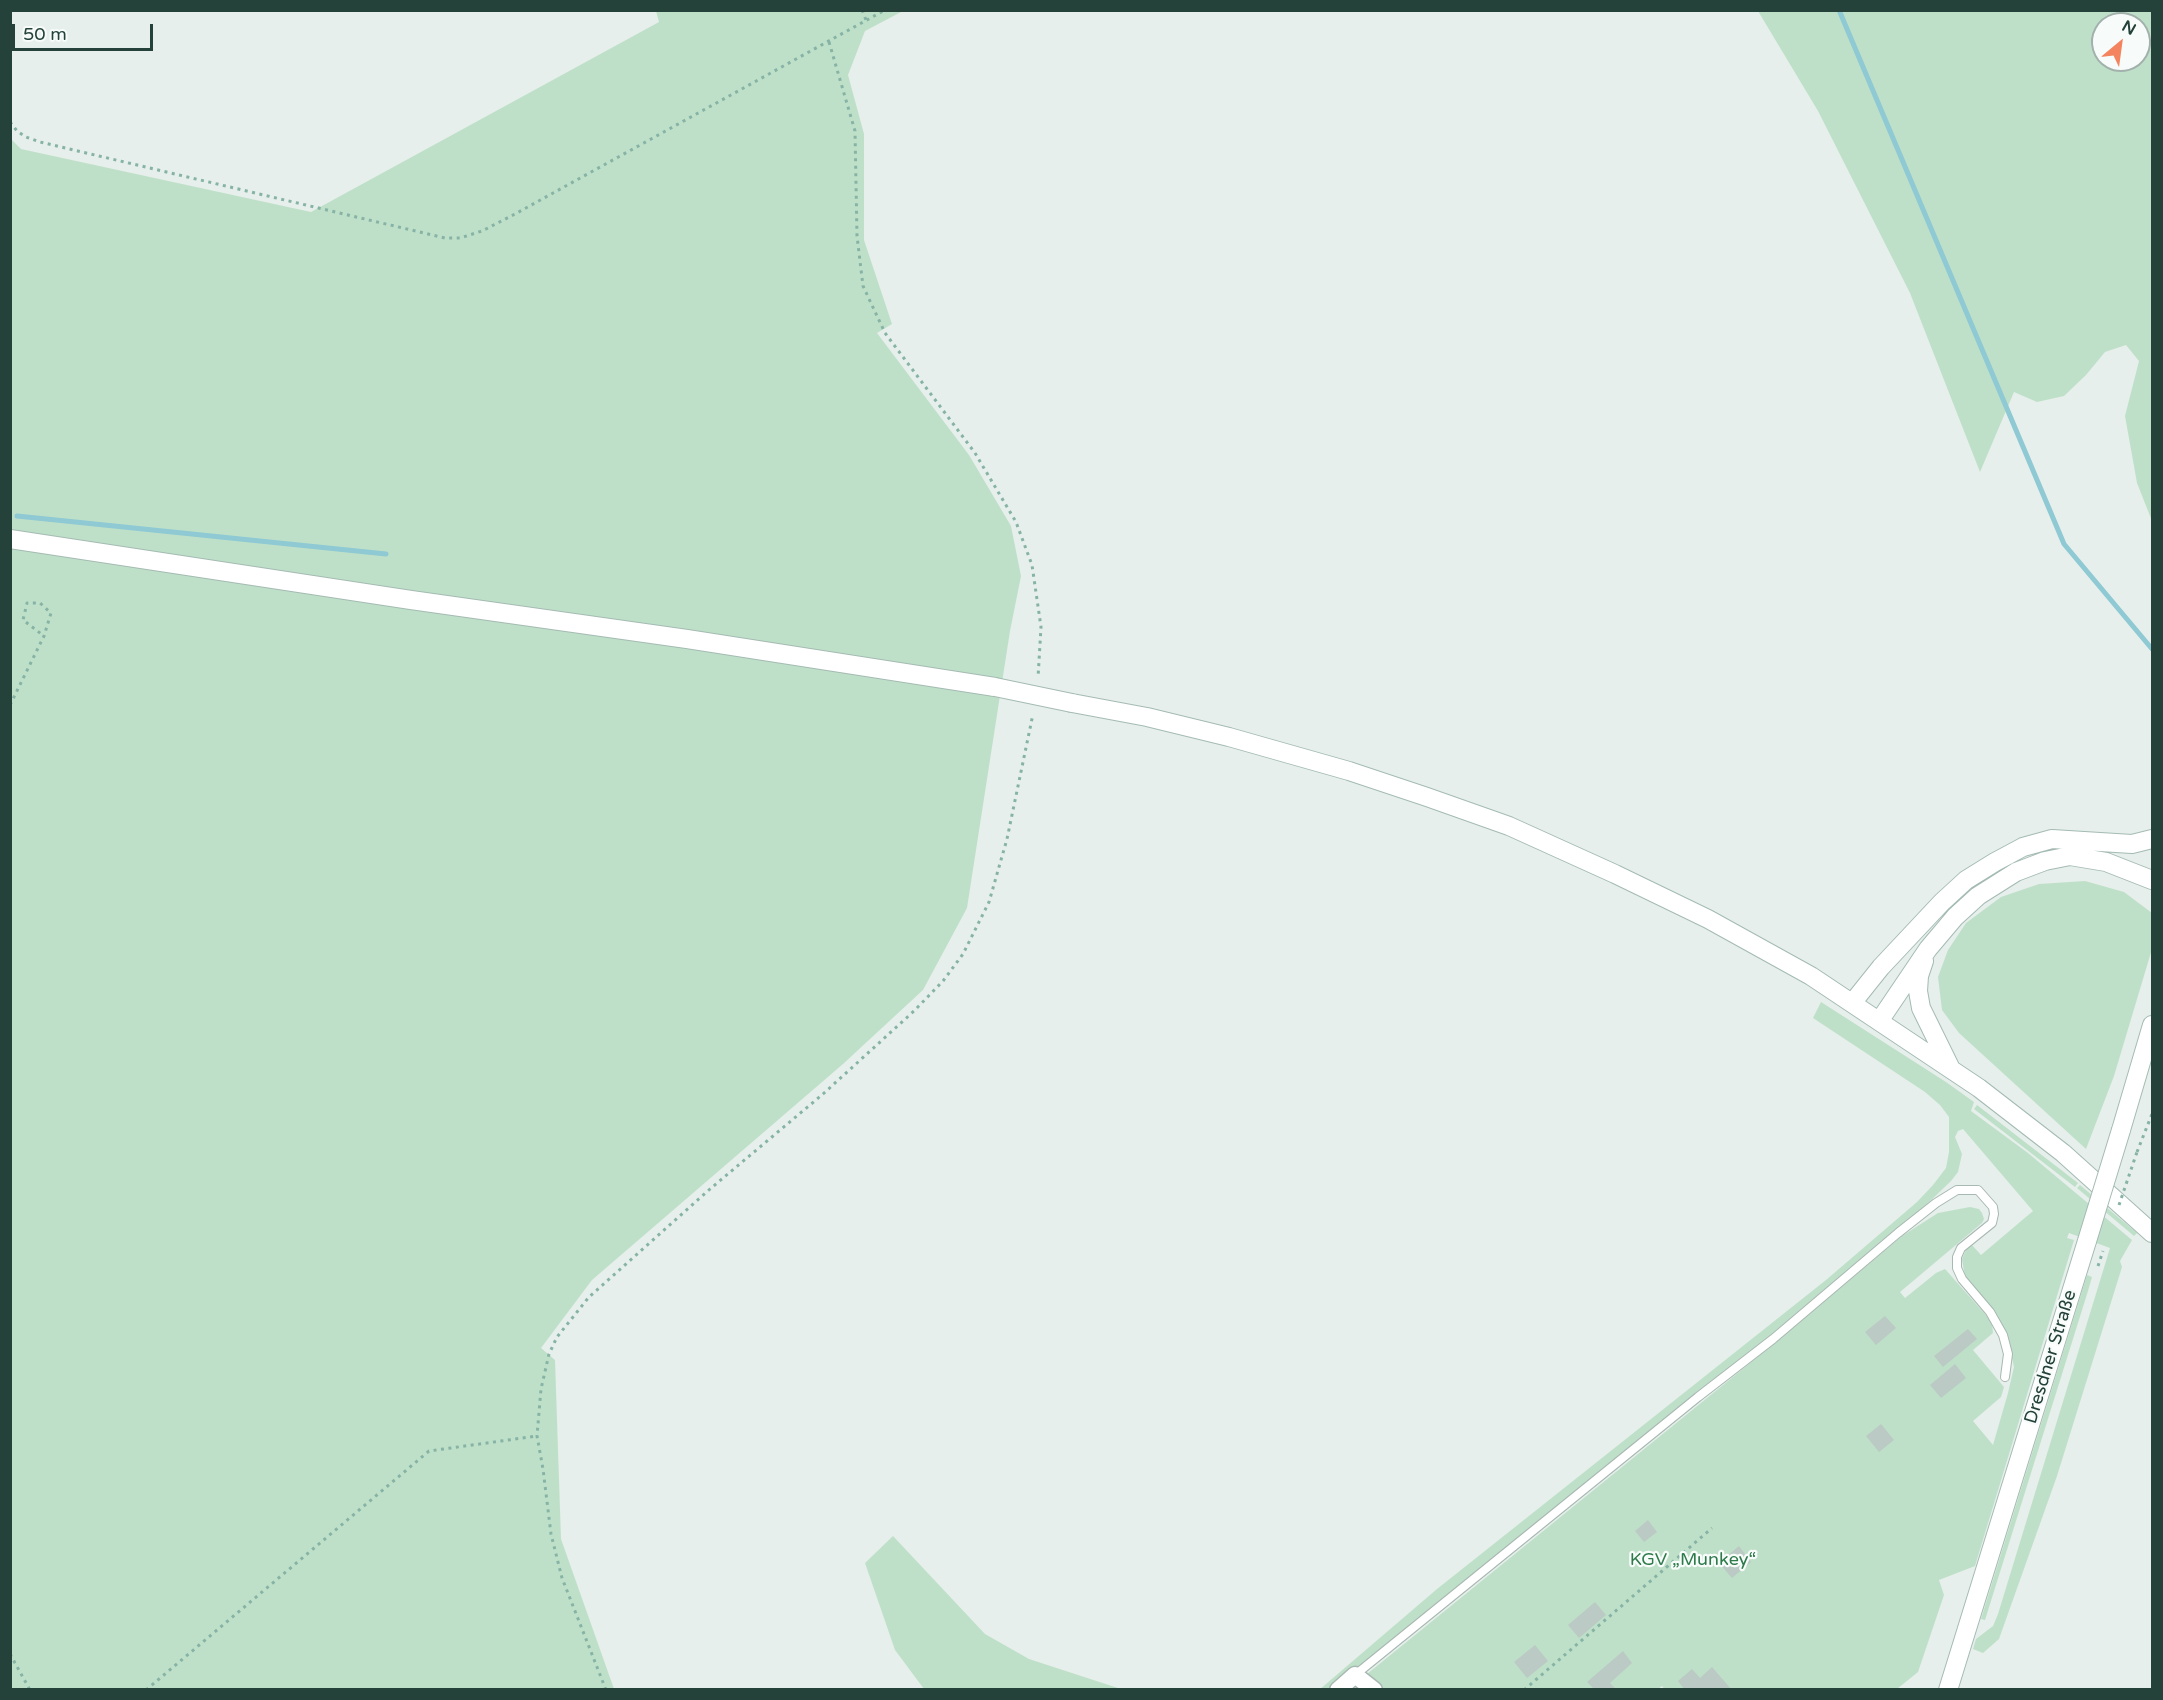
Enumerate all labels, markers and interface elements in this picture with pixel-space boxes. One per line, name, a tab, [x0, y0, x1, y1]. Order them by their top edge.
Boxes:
scale bar	[15, 12, 156, 50]
north arrow	[2091, 12, 2151, 72]
text: N	[2118, 16, 2139, 40]
text: 50 m	[23, 23, 67, 45]
street label: Dresdner Straße	[2020, 1288, 2082, 1426]
park label: KGV „Munkey“	[1630, 1549, 1756, 1571]

